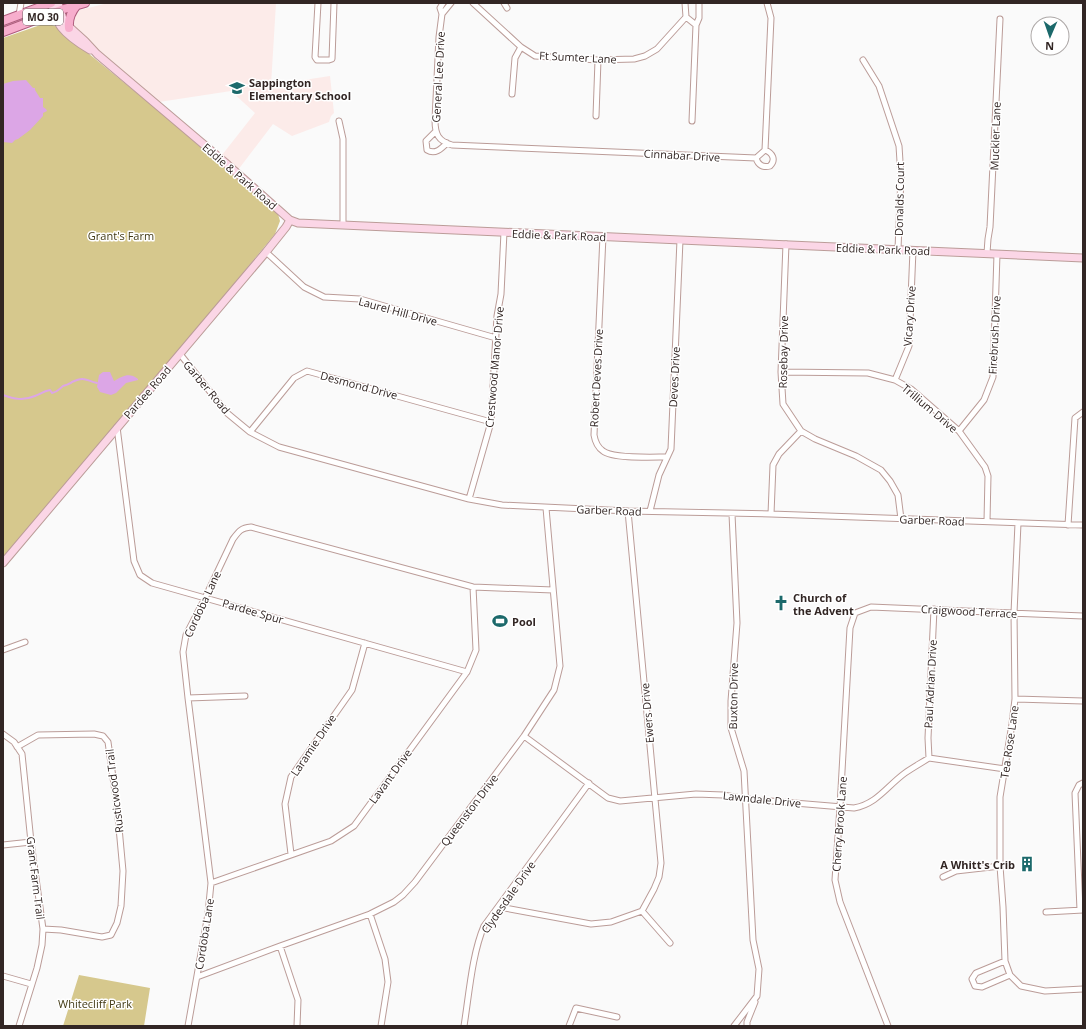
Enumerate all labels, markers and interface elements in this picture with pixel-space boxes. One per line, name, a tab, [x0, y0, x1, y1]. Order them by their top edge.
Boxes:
road number: MO 30	[23, 9, 63, 25]
north arrow	[1030, 16, 1070, 56]
street label: General Lee Drive	[428, 31, 448, 123]
text: N	[1045, 39, 1054, 54]
street label: Ft Sumter Lane	[539, 47, 617, 67]
place label: Sappington Elementary School	[249, 75, 351, 103]
school or university icon: Sappington Elementary School	[228, 79, 246, 97]
street label: Muckler Lane	[986, 101, 1004, 171]
street label: Eddie & Park Road	[199, 139, 281, 213]
street label: Cinnabar Drive	[643, 146, 721, 164]
street label: Donalds Court	[891, 162, 907, 236]
street label: Eddie & Park Road	[512, 226, 606, 244]
park label: Grant's Farm	[88, 228, 154, 243]
street label: Eddie & Park Road	[836, 240, 930, 258]
street label: Vicary Drive	[899, 285, 919, 347]
street label: Laurel Hill Drive	[357, 293, 439, 329]
street label: Firebrush Drive	[984, 295, 1004, 375]
street label: Crestwood Manor Drive	[481, 306, 507, 428]
street label: Rosebay Drive	[775, 315, 791, 389]
street label: Robert Deves Drive	[586, 328, 606, 428]
street label: Deves Drive	[665, 346, 683, 408]
street label: Garber Road	[180, 357, 234, 417]
street label: Pardee Road	[120, 362, 174, 422]
street label: Desmond Drive	[319, 367, 399, 403]
street label: Trillium Drive	[899, 380, 961, 436]
street label: Garber Road	[576, 501, 642, 519]
street label: Garber Road	[899, 511, 965, 529]
street label: Cordoba Lane	[180, 568, 224, 640]
place label: Church of the Advent	[793, 590, 854, 618]
church icon: Church of the Advent	[772, 594, 790, 612]
street label: Pardee Spur	[221, 595, 286, 627]
street label: Craigwood Terrace	[920, 601, 1018, 621]
sports icon: Pool	[491, 612, 509, 630]
place label: Pool	[512, 614, 536, 629]
street label: Paul Adrian Drive	[920, 639, 940, 729]
street label: Buxton Drive	[725, 663, 741, 729]
street label: Ewers Drive	[637, 682, 657, 744]
street label: Tea Rose Lane	[996, 704, 1022, 780]
street label: Laramie Drive	[287, 711, 339, 779]
street label: Lavant Drive	[365, 746, 415, 806]
street label: Rusticwood Trail	[101, 748, 127, 834]
street label: Queenston Drive	[437, 771, 501, 849]
street label: Cherry Brook Lane	[828, 776, 850, 872]
street label: Lawndale Drive	[722, 787, 802, 811]
street label: Grant Farm Trail	[23, 836, 49, 920]
building icon: A Whitt's Crib	[1018, 855, 1036, 873]
place label: A Whitt's Crib	[940, 857, 1015, 872]
street label: Clydesdale Drive	[477, 858, 539, 936]
street label: Cordoba Lane	[191, 897, 217, 971]
park label: Whitecliff Park	[58, 996, 132, 1011]

